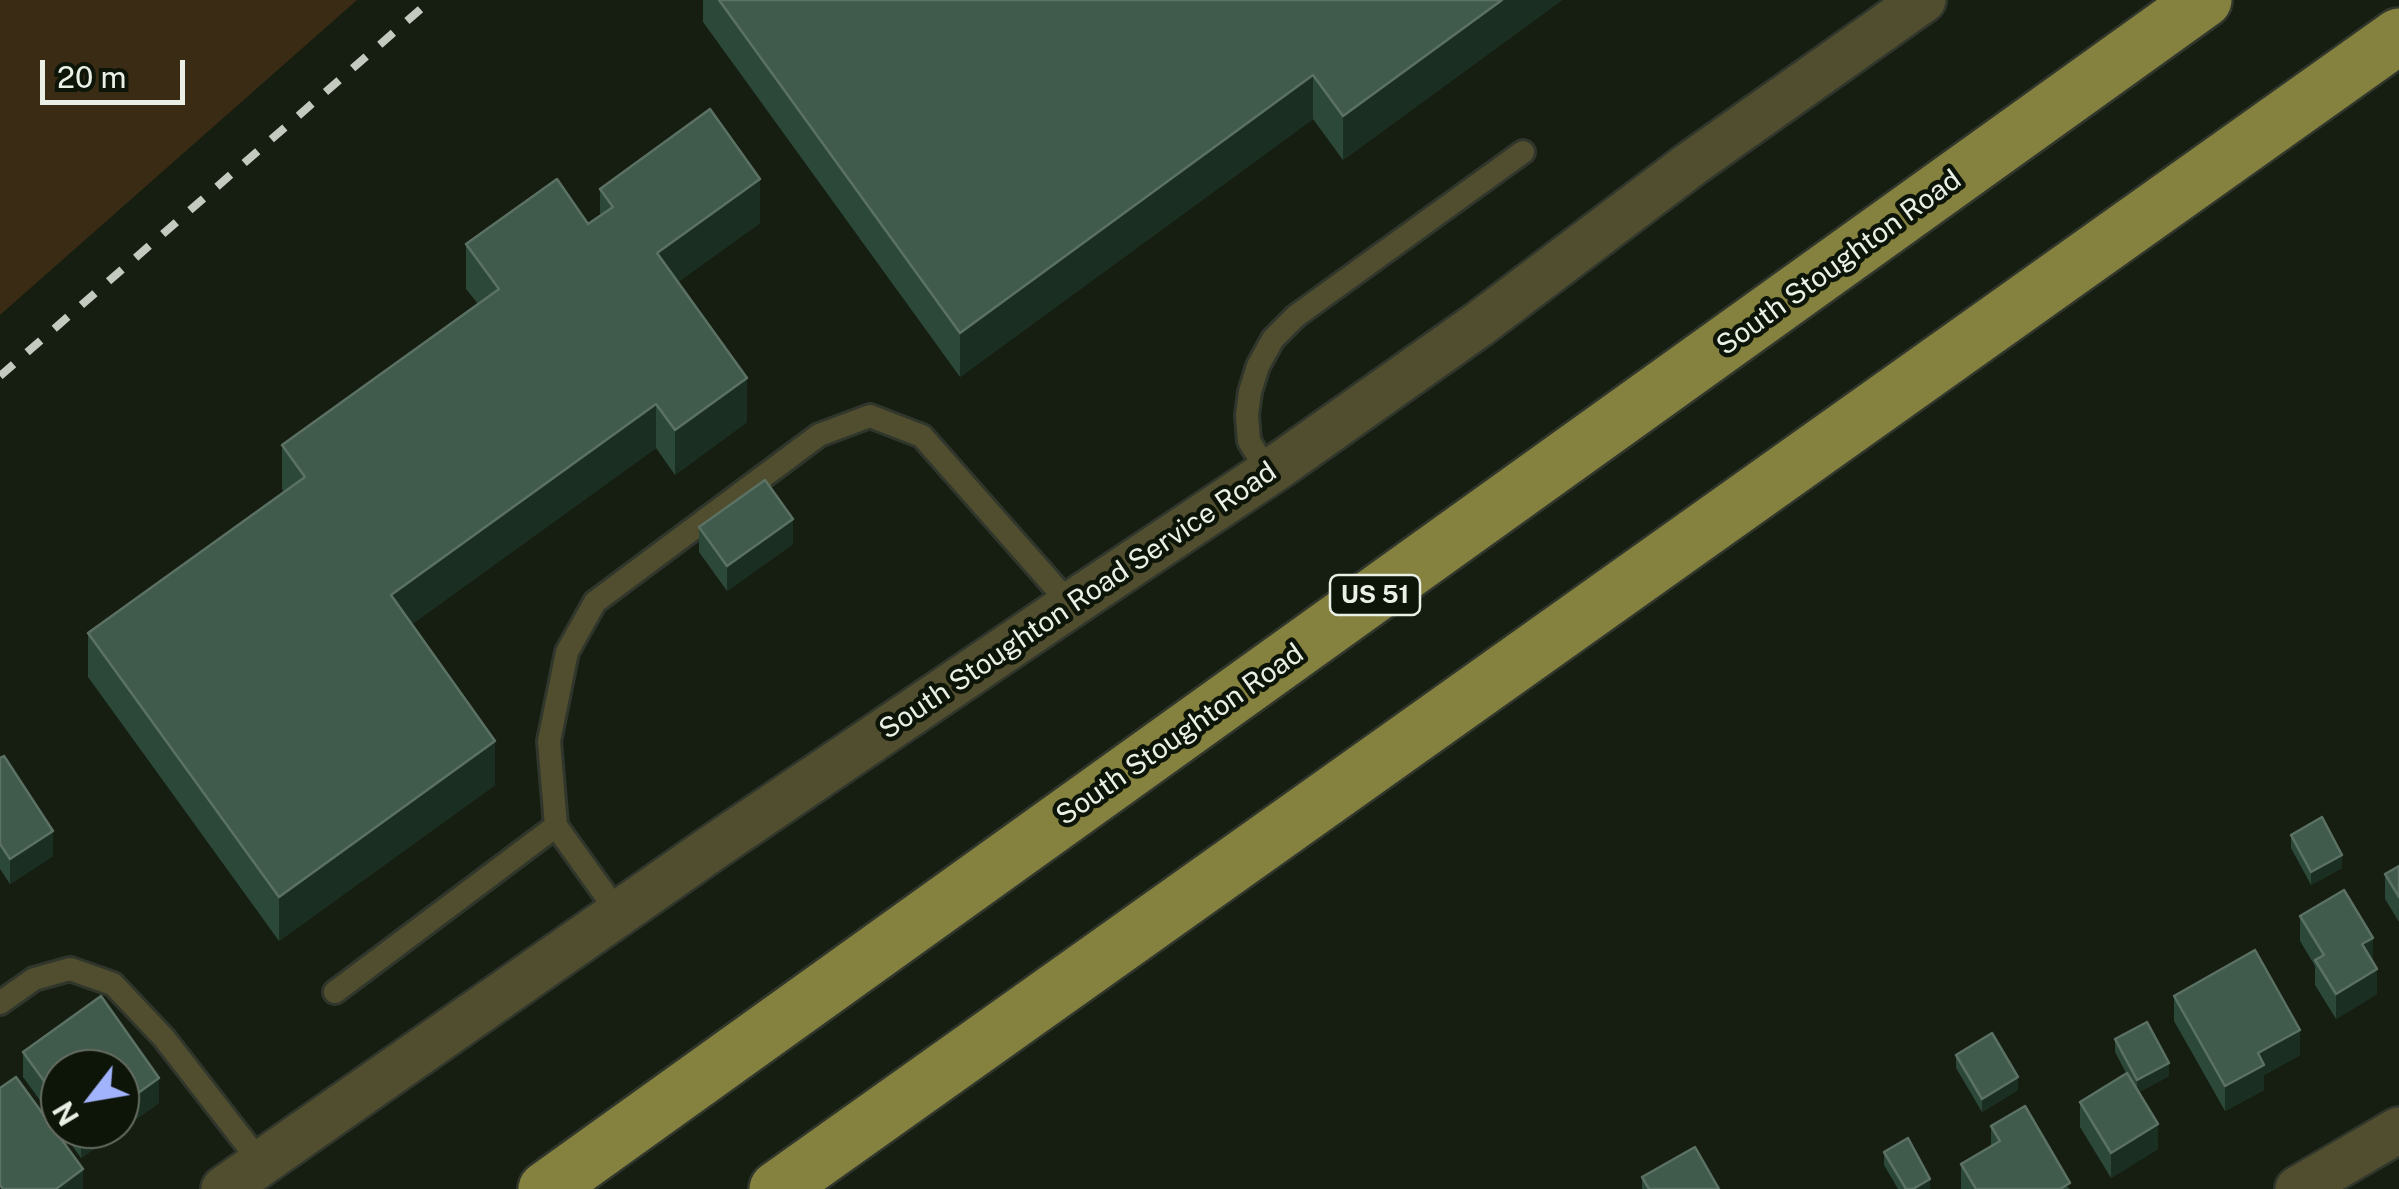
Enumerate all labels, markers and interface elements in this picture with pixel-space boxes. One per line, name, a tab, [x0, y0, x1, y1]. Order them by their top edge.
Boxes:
scale bar	[45, 40, 190, 102]
text: 20 m	[57, 59, 126, 95]
street label: South Stoughton Road	[1710, 163, 1968, 363]
street label: South Stoughton Road Service Road	[873, 455, 1283, 747]
road number: US 51	[1330, 575, 1420, 615]
street label: South Stoughton Road	[1050, 637, 1310, 833]
north arrow	[40, 1049, 140, 1149]
text: N	[46, 1096, 85, 1132]

